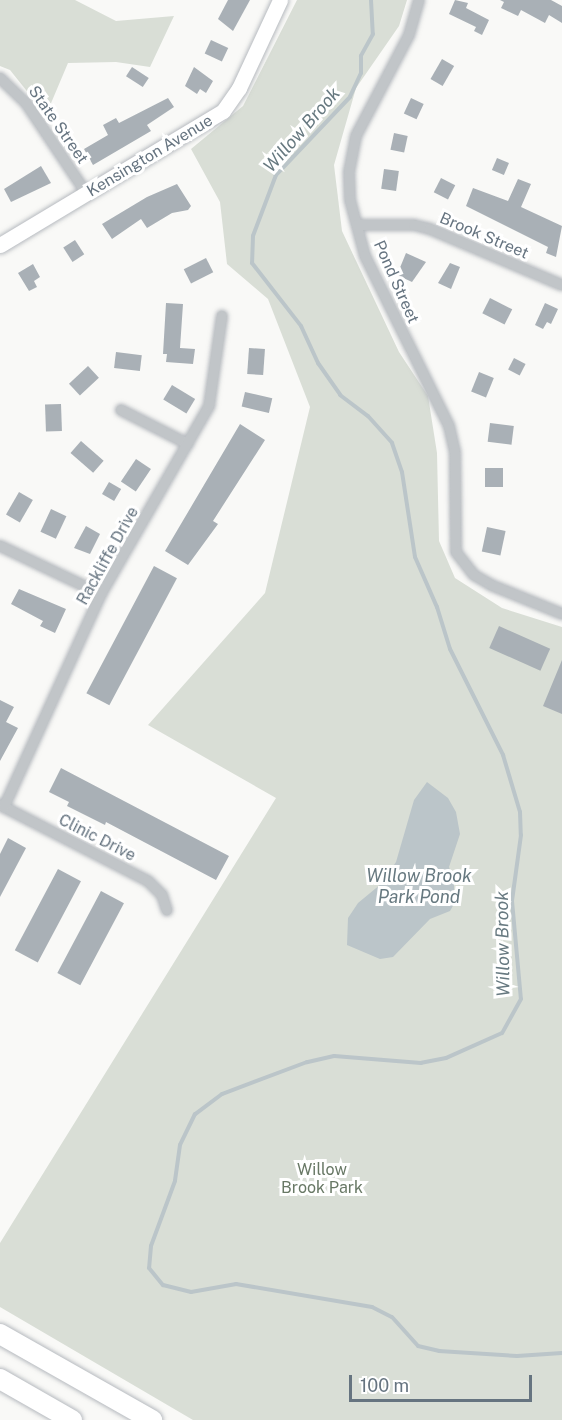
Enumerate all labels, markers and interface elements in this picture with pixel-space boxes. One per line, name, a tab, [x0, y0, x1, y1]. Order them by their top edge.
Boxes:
street label: State Street	[24, 82, 92, 168]
water label: Willow Brook	[259, 83, 345, 177]
street label: Kensington Avenue	[84, 111, 216, 201]
street label: Brook Street	[437, 209, 531, 263]
street label: Pond Street	[369, 238, 423, 326]
street label: Rackliffe Drive	[73, 504, 143, 608]
street label: Clinic Drive	[55, 810, 139, 866]
water label: Willow Brook Park Pond	[366, 866, 472, 908]
water label: Willow Brook	[491, 891, 515, 997]
park label: Willow Brook Park	[281, 1160, 363, 1198]
scale bar	[352, 1363, 535, 1401]
text: 100 m	[360, 1375, 409, 1396]

